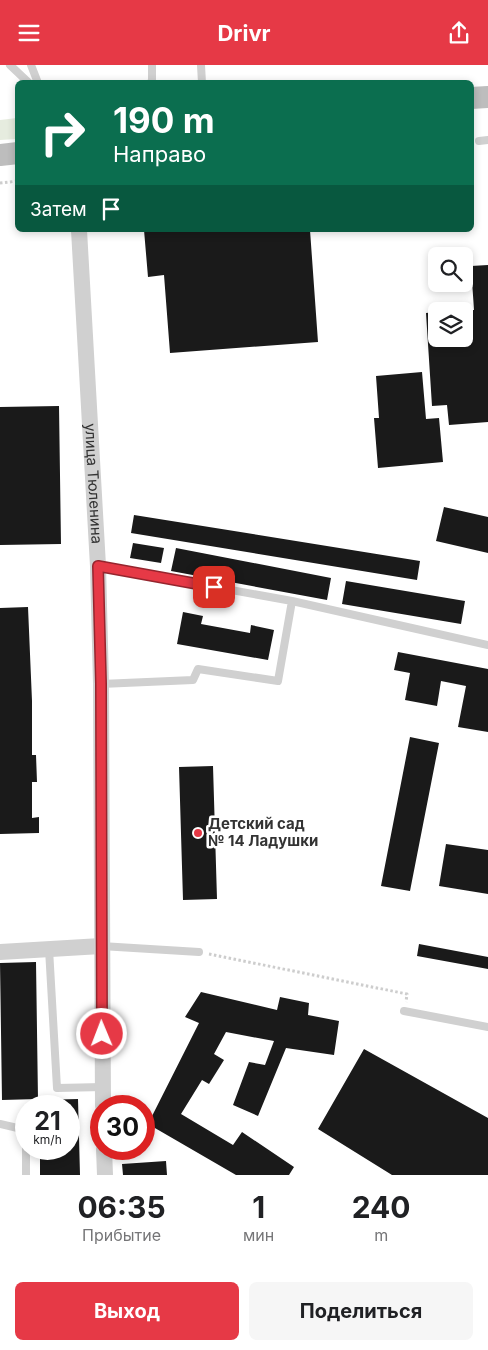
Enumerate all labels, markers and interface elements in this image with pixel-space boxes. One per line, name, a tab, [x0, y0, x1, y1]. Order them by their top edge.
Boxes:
icon: menu	[15, 19, 43, 47]
icon: share	[445, 19, 473, 47]
text: Drivr	[217, 20, 271, 46]
text: 190 m	[113, 99, 215, 141]
icon: right	[30, 100, 95, 165]
text: Направо	[113, 141, 206, 167]
icon: arrive	[97, 195, 125, 223]
text: Затем	[30, 198, 87, 221]
map controls	[428, 247, 473, 347]
button: search	[428, 247, 473, 292]
button: layers	[428, 302, 473, 347]
street label: улица Тюленина	[81, 423, 107, 544]
pin	[193, 566, 235, 608]
icon: arrive	[200, 573, 228, 601]
place label: Детский сад № 14 Ладушки	[208, 814, 318, 850]
marker: Детский сад № 14 Ладушки	[192, 827, 204, 839]
position arrow	[75, 1007, 127, 1059]
speed limit sign: 30	[90, 1095, 155, 1160]
text: 21	[34, 1106, 61, 1136]
text: km/h	[33, 1132, 62, 1147]
text: 06:35	[77, 1189, 166, 1225]
text: 1	[252, 1189, 265, 1225]
text: 240	[352, 1189, 411, 1225]
text: Прибытие	[82, 1225, 161, 1245]
text: мин	[243, 1225, 274, 1245]
text: m	[374, 1225, 388, 1245]
button: Выход	[15, 1282, 239, 1340]
button: Поделиться	[249, 1282, 473, 1340]

